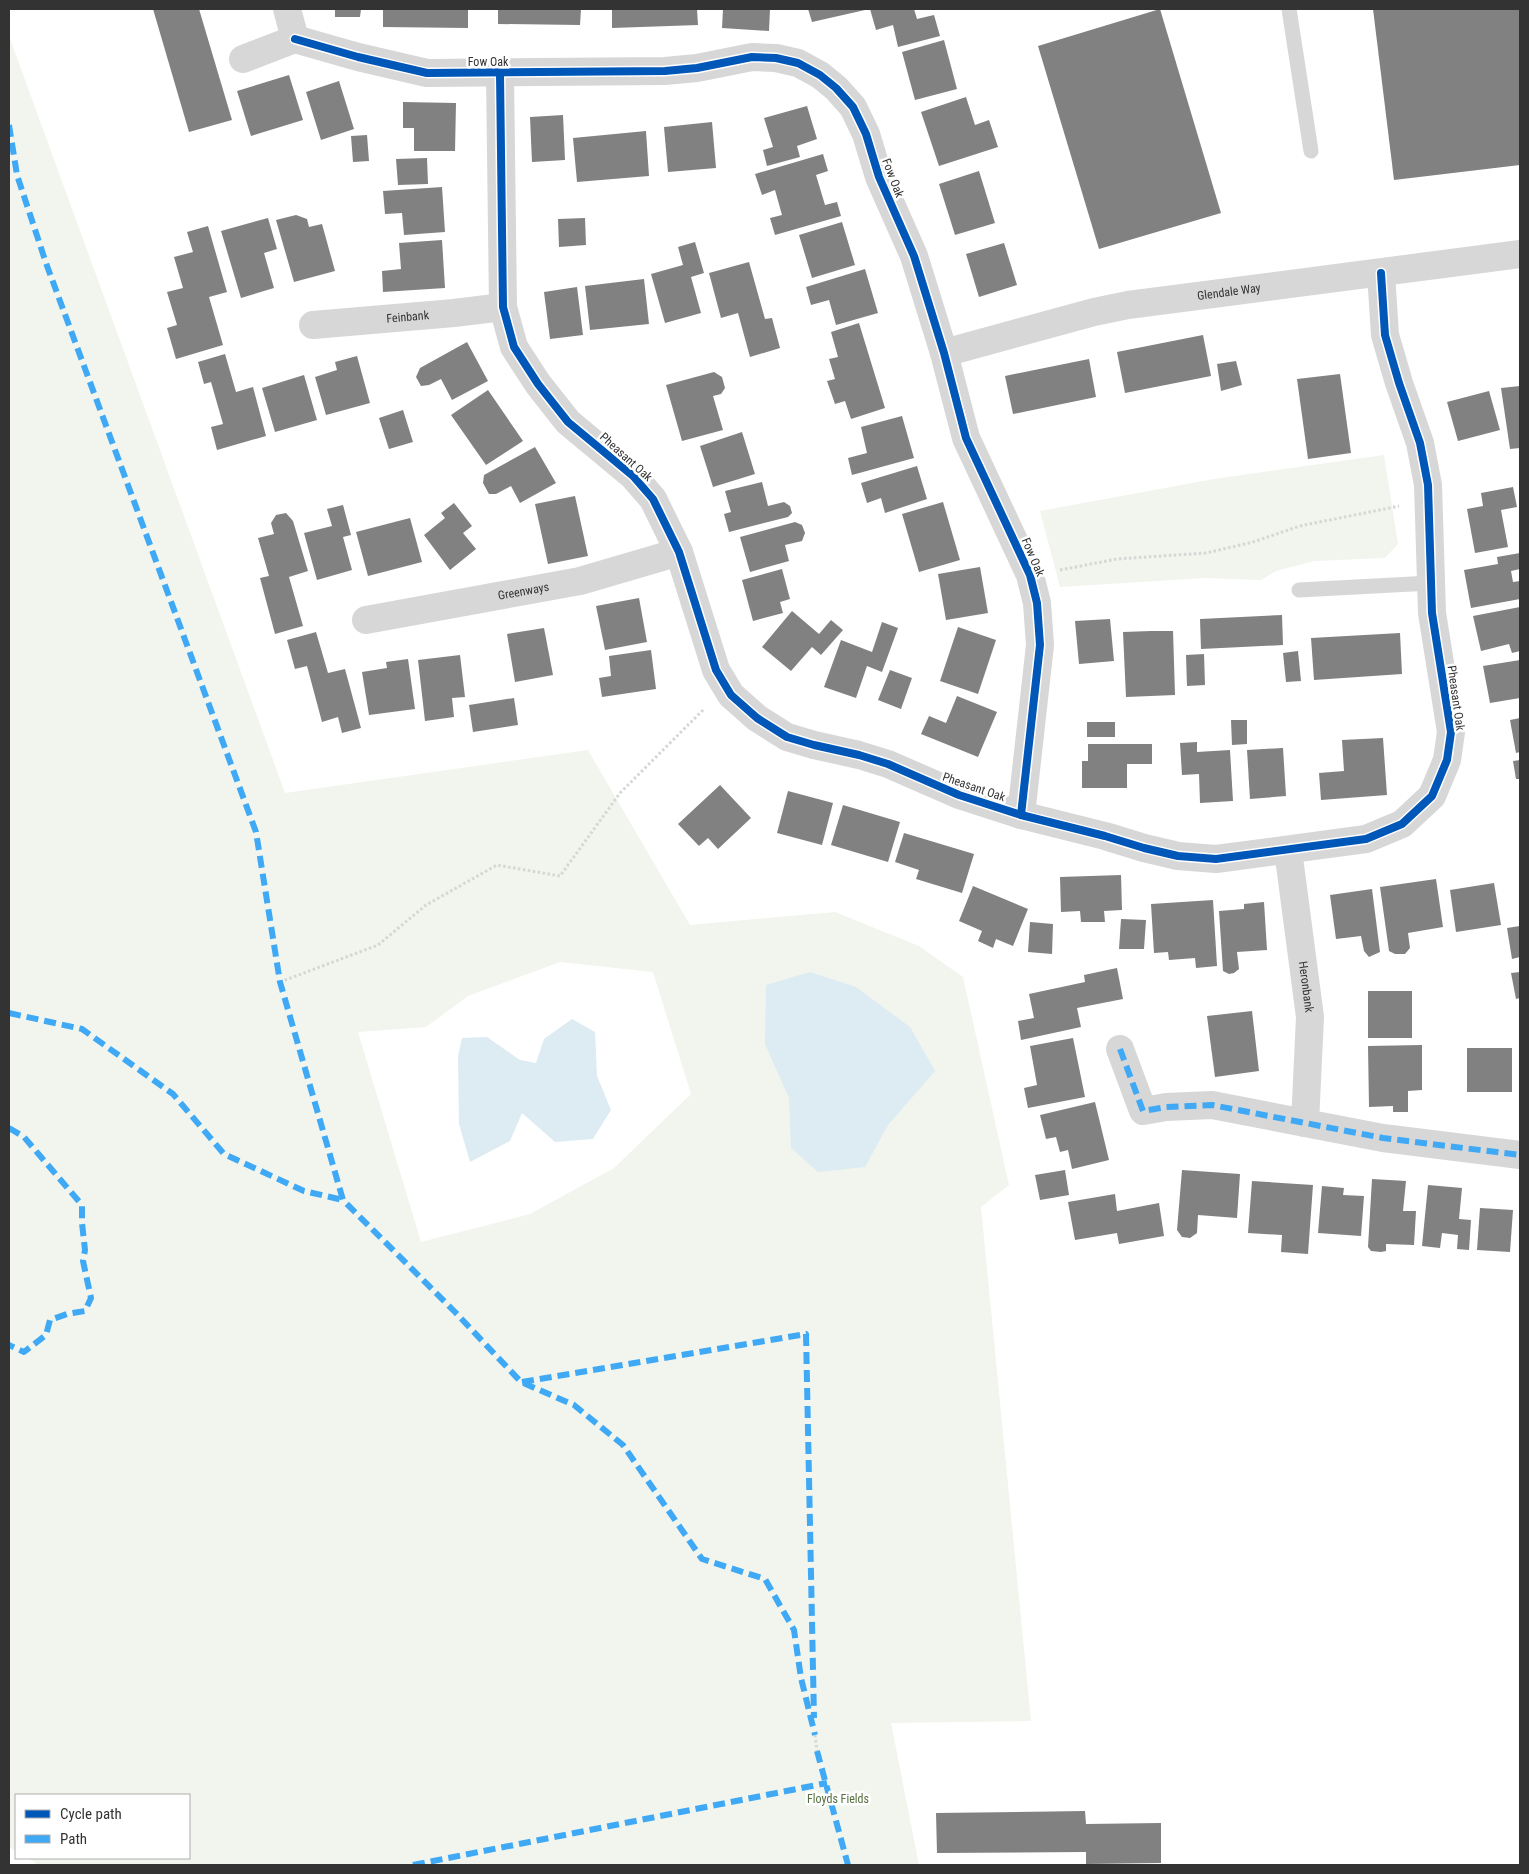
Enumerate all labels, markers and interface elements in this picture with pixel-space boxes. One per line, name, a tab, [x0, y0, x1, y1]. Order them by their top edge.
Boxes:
street label: Fow Oak	[468, 55, 509, 69]
street label: Fow Oak	[879, 157, 907, 200]
street label: Glendale Way	[1196, 281, 1261, 303]
street label: Feinbank	[386, 308, 430, 326]
street label: Pheasant Oak	[597, 430, 655, 485]
street label: Fow Oak	[1019, 536, 1048, 579]
street label: Greenways	[497, 580, 550, 603]
street label: Pheasant Oak	[1445, 665, 1468, 732]
street label: Pheasant Oak	[941, 770, 1008, 804]
street label: Heronbank	[1296, 960, 1316, 1014]
park label: Floyds Fields	[807, 1792, 869, 1806]
legend	[15, 1794, 190, 1859]
text: Cycle path	[60, 1805, 122, 1823]
text: Path	[60, 1830, 87, 1848]

